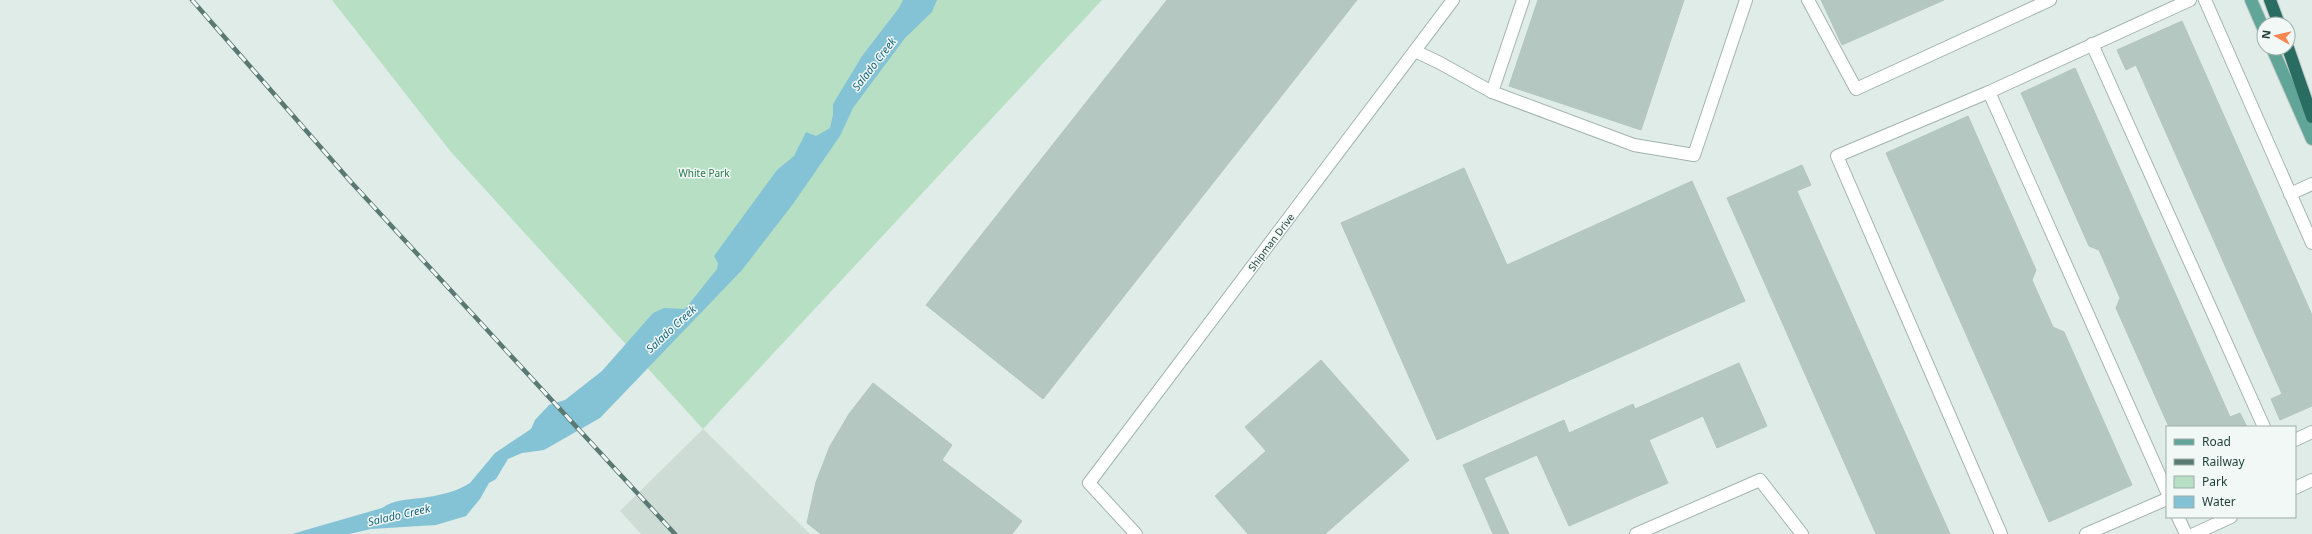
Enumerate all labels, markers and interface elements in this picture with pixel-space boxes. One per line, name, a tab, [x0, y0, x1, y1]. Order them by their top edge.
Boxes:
north arrow	[2256, 16, 2296, 56]
text: N	[2258, 29, 2274, 40]
water label: Salado Creek	[848, 34, 899, 93]
park label: White Park	[678, 166, 730, 180]
street label: Shipman Drive	[1245, 210, 1298, 274]
water label: Salado Creek	[642, 301, 699, 356]
legend	[2166, 426, 2296, 518]
text: Road	[2202, 433, 2231, 450]
text: Railway	[2202, 453, 2246, 470]
text: Park	[2202, 473, 2228, 490]
text: Water	[2202, 493, 2236, 510]
water label: Salado Creek	[366, 500, 432, 529]

